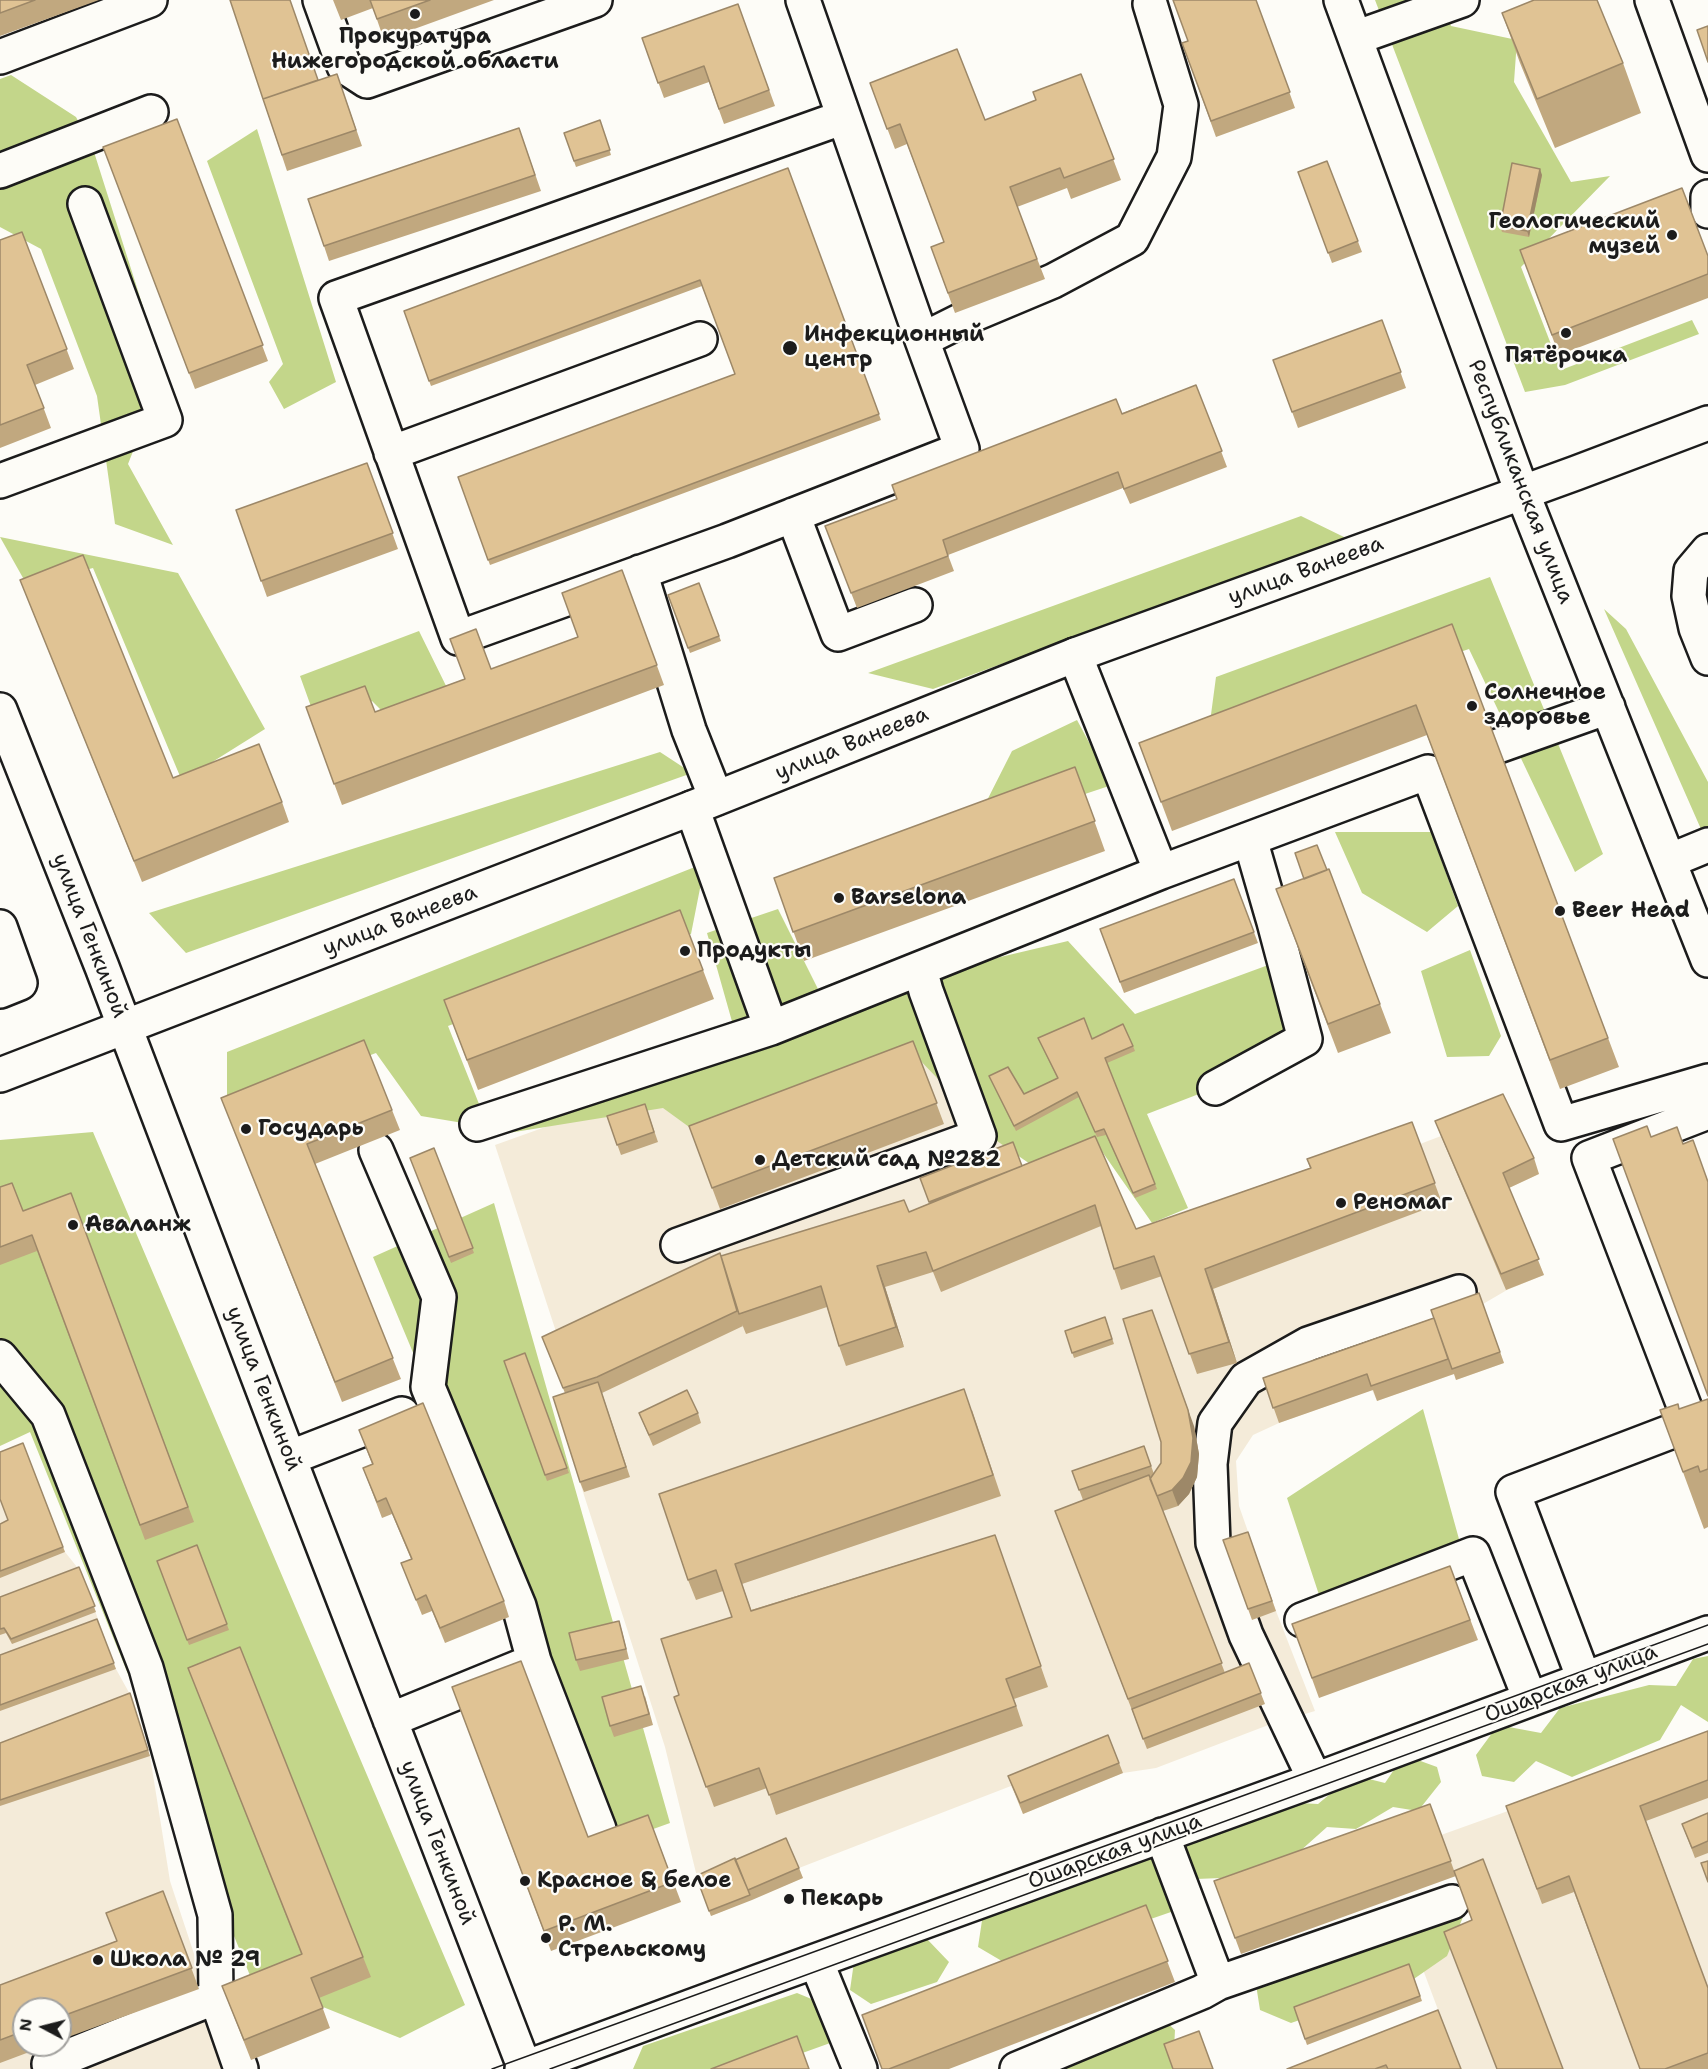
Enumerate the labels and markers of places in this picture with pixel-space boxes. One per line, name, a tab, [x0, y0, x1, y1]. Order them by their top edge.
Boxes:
marker: Прокуратура Нижегородской области	[408, 7, 422, 21]
place label: Прокуратура Нижегородской области	[271, 24, 559, 76]
place label: Геологический музей	[1489, 209, 1660, 260]
marker: Геологический музей	[1665, 228, 1679, 242]
place label: Инфекционный центр	[804, 322, 984, 374]
marker: Пятёрочка	[1559, 326, 1573, 340]
marker: Инфекционный центр	[781, 339, 799, 357]
place label: Пятёрочка	[1505, 343, 1627, 369]
place label: Солнечное здоровье	[1484, 680, 1606, 732]
marker: Солнечное здоровье	[1465, 699, 1479, 713]
place label: Barselona	[851, 885, 966, 911]
marker: Barselona	[832, 891, 846, 905]
place label: Beer Head	[1572, 898, 1690, 924]
marker: Beer Head	[1553, 904, 1567, 918]
place label: Продукты	[697, 938, 811, 964]
marker: Продукты	[678, 944, 692, 958]
place label: Государь	[258, 1116, 364, 1142]
marker: Государь	[239, 1122, 253, 1136]
place label: Детский сад №282	[772, 1147, 1001, 1173]
marker: Детский сад №282	[753, 1153, 767, 1167]
place label: Реномаг	[1353, 1190, 1452, 1216]
marker: Реномаг	[1334, 1196, 1348, 1210]
place label: Аваланж	[85, 1212, 191, 1238]
marker: Аваланж	[66, 1218, 80, 1232]
place label: Красное & белое	[537, 1868, 731, 1894]
marker: Красное & белое	[518, 1874, 532, 1888]
place label: Пекарь	[801, 1886, 883, 1912]
marker: Пекарь	[782, 1892, 796, 1906]
place label: Р. М. Стрельскому	[558, 1912, 706, 1964]
marker: Р. М. Стрельскому	[539, 1931, 553, 1945]
place label: Школа № 29	[110, 1947, 260, 1973]
marker: Школа № 29	[91, 1953, 105, 1967]

